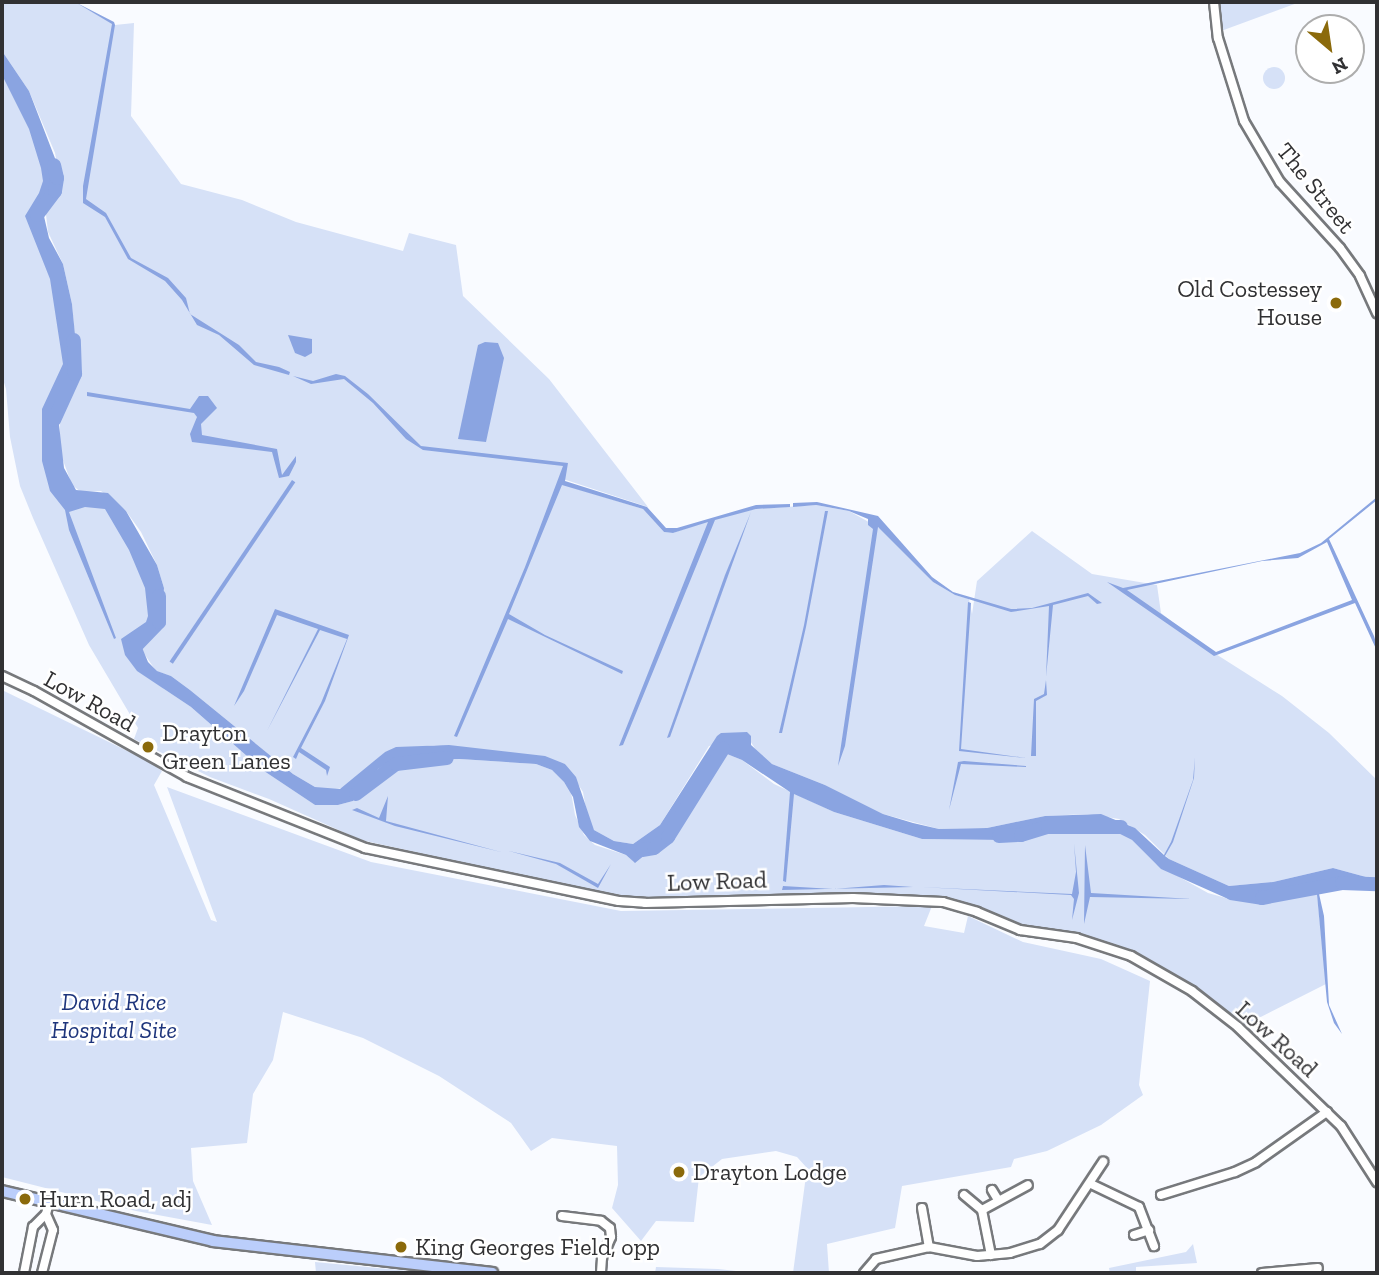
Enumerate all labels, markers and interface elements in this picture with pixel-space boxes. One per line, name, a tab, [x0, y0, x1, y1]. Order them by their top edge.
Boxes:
north arrow	[1295, 14, 1365, 84]
text: N	[1328, 52, 1351, 80]
street label: The Street	[1271, 137, 1361, 239]
place label: Old Costessey House	[1177, 275, 1322, 331]
marker: Old Costessey House	[1328, 295, 1344, 311]
street label: Low Road	[39, 664, 141, 738]
place label: Drayton Green Lanes	[162, 719, 291, 775]
marker: Drayton Green Lanes	[140, 739, 156, 755]
street label: Low Road	[666, 865, 768, 897]
park label: David Rice Hospital Site	[51, 988, 177, 1044]
street label: Low Road	[1230, 995, 1324, 1083]
place label: Drayton Lodge	[693, 1158, 847, 1186]
marker: Drayton Lodge	[671, 1164, 687, 1180]
place label: Hurn Road, adj	[39, 1185, 192, 1213]
marker: Hurn Road, adj	[17, 1191, 33, 1207]
place label: King Georges Field, opp	[415, 1233, 660, 1261]
marker: King Georges Field, opp	[393, 1239, 409, 1255]

